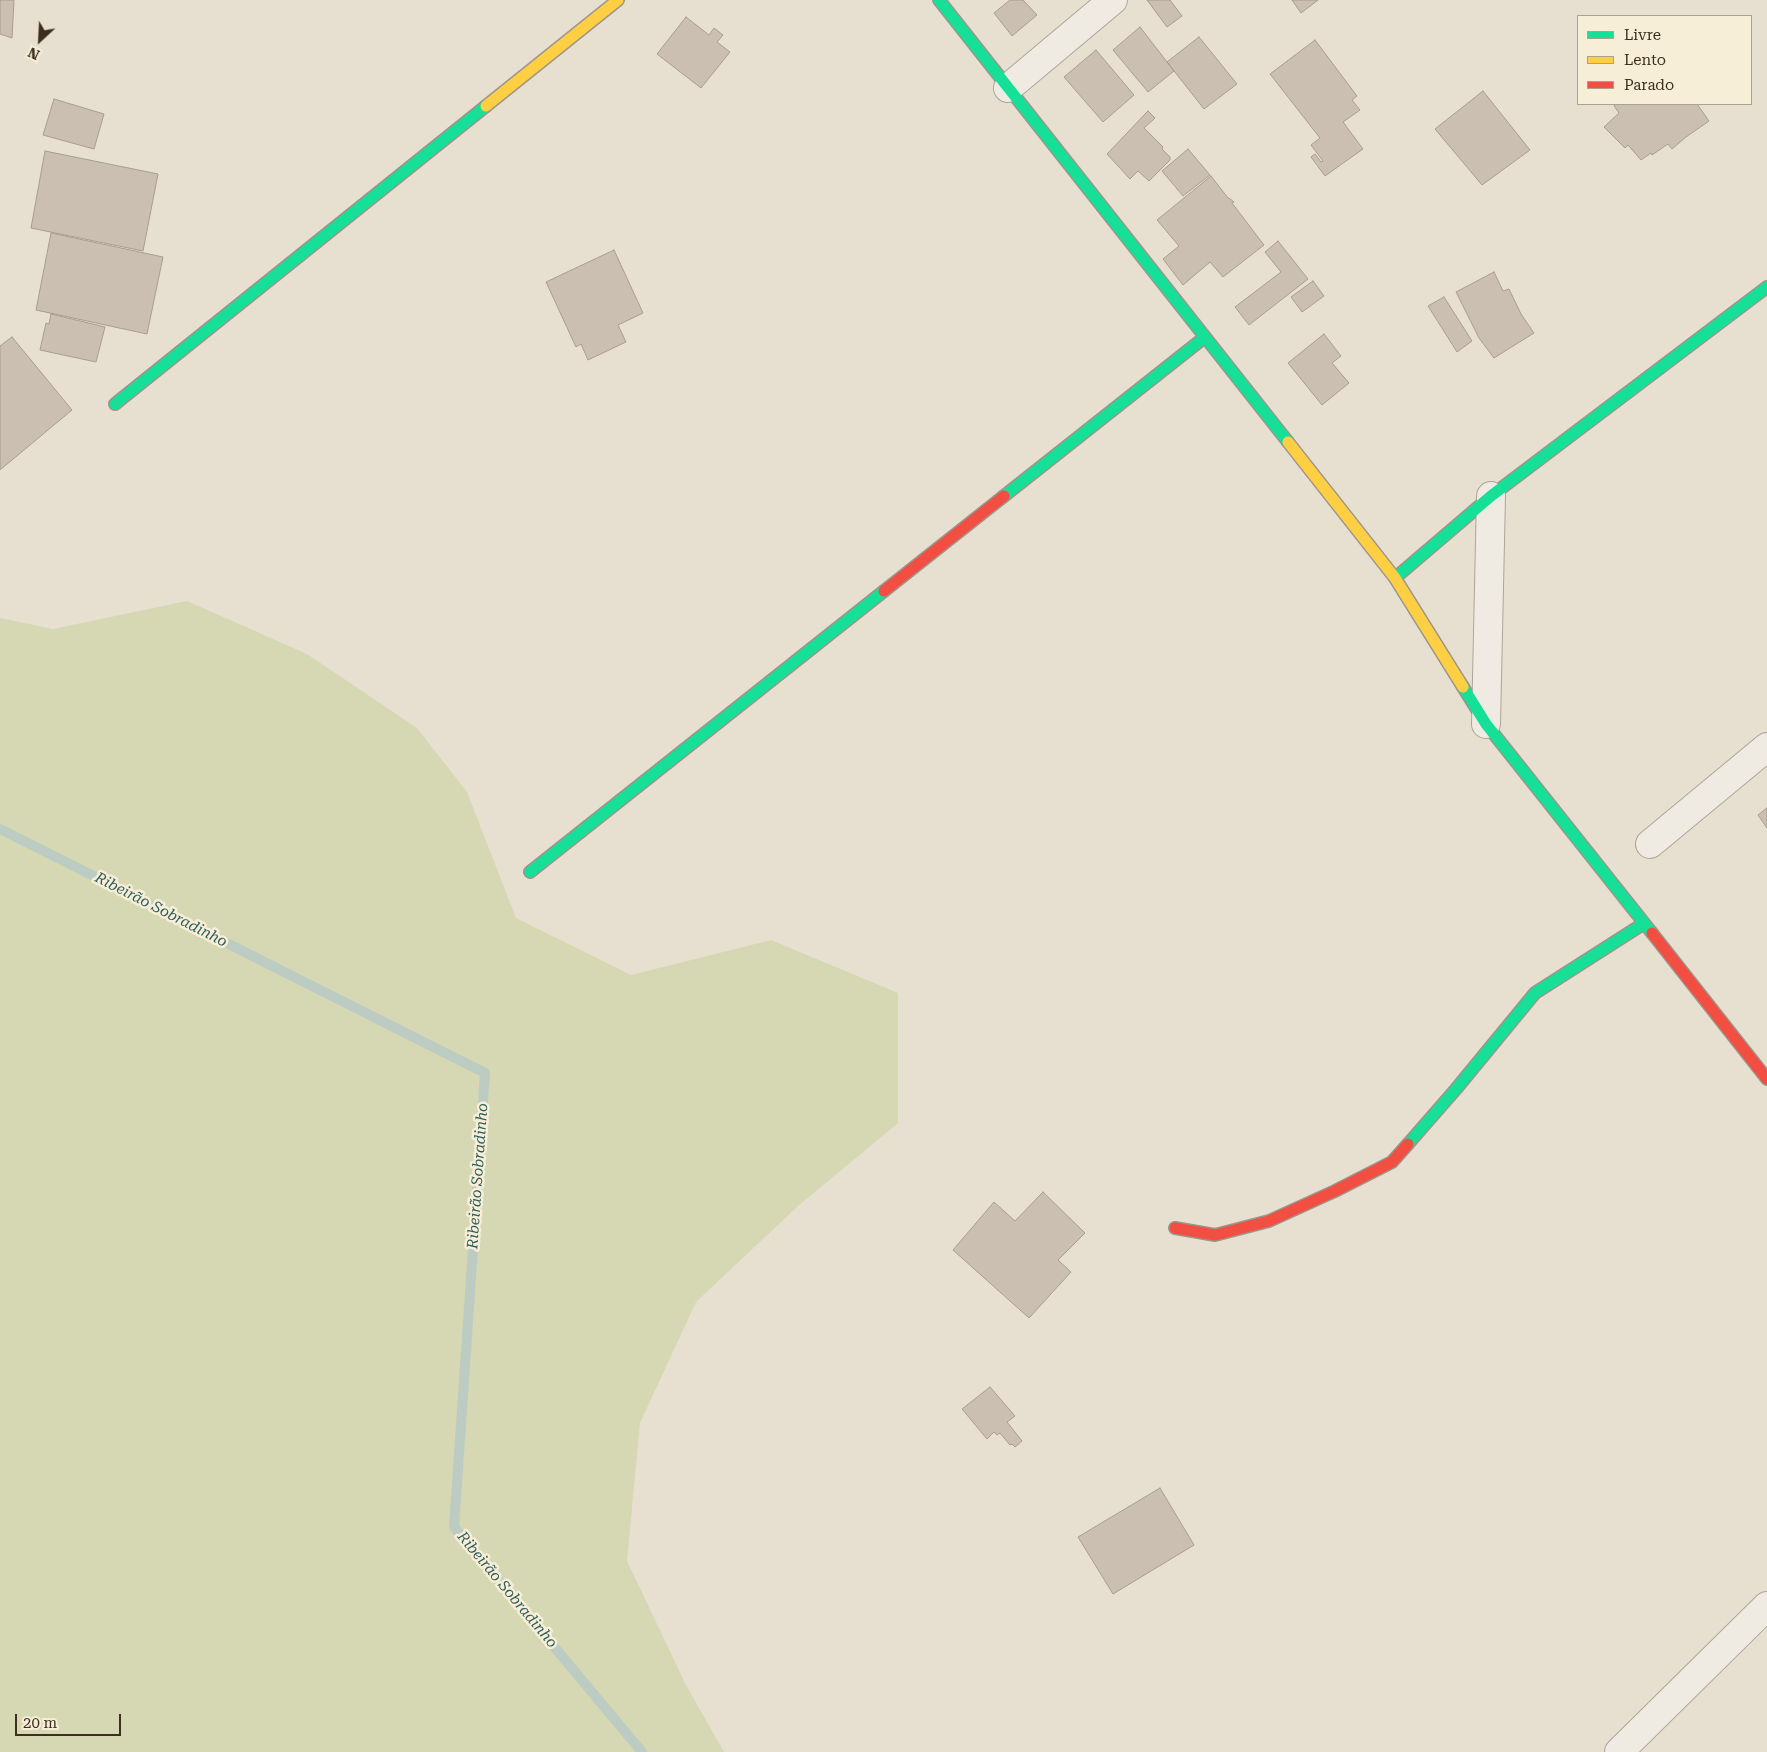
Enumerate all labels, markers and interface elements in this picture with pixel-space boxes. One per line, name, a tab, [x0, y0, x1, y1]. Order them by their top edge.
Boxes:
north arrow	[15, 15, 65, 65]
legend	[1577, 15, 1752, 105]
text: Livre	[1624, 26, 1661, 44]
text: N	[25, 44, 42, 63]
text: Lento	[1624, 51, 1666, 69]
text: Parado	[1624, 76, 1674, 94]
water label: Ribeirão Sobradinho	[92, 869, 230, 951]
water label: Ribeirão Sobradinho	[464, 1102, 492, 1250]
water label: Ribeirão Sobradinho	[453, 1528, 561, 1652]
scale bar	[18, 1704, 124, 1736]
text: 20 m	[23, 1714, 57, 1732]

